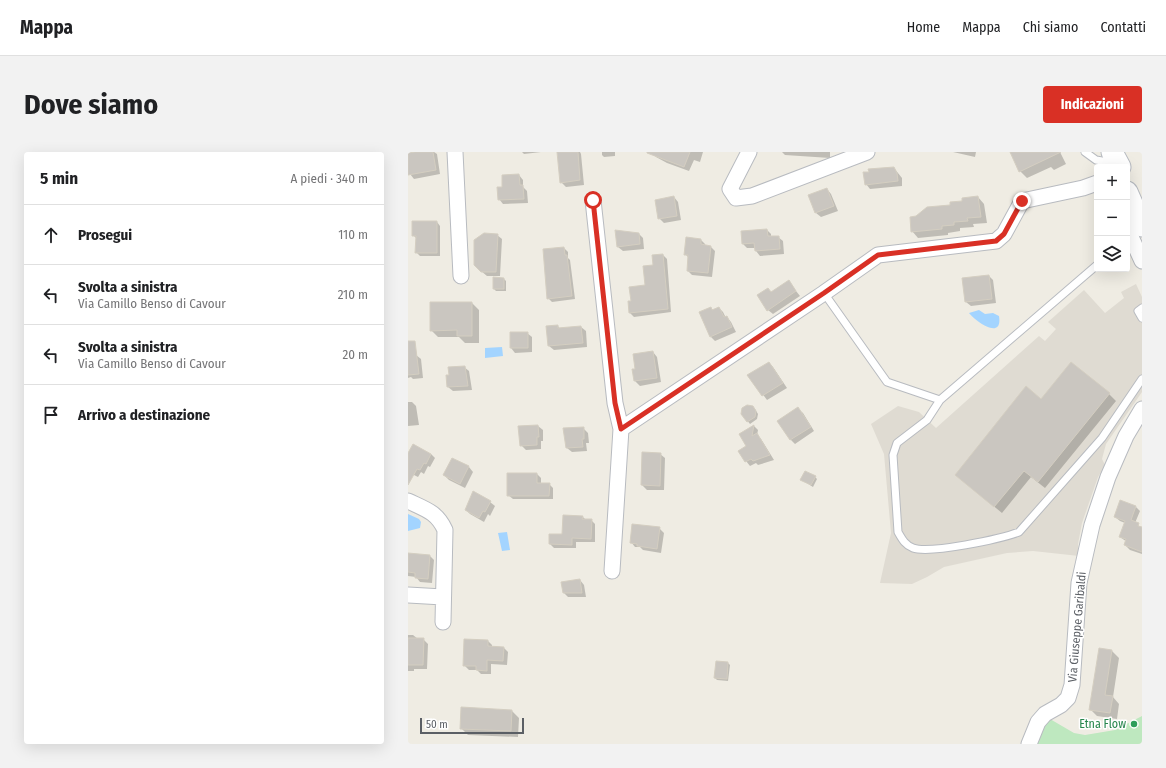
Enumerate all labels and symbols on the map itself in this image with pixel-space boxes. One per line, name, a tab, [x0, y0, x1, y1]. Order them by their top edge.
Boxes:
route start	[584, 191, 602, 209]
route end	[1013, 192, 1031, 210]
street label: Via Giuseppe Garibaldi	[1065, 571, 1089, 683]
scale bar	[420, 716, 524, 735]
place label: Etna Flow	[1079, 717, 1126, 731]
marker: Etna Flow	[1129, 719, 1139, 729]

